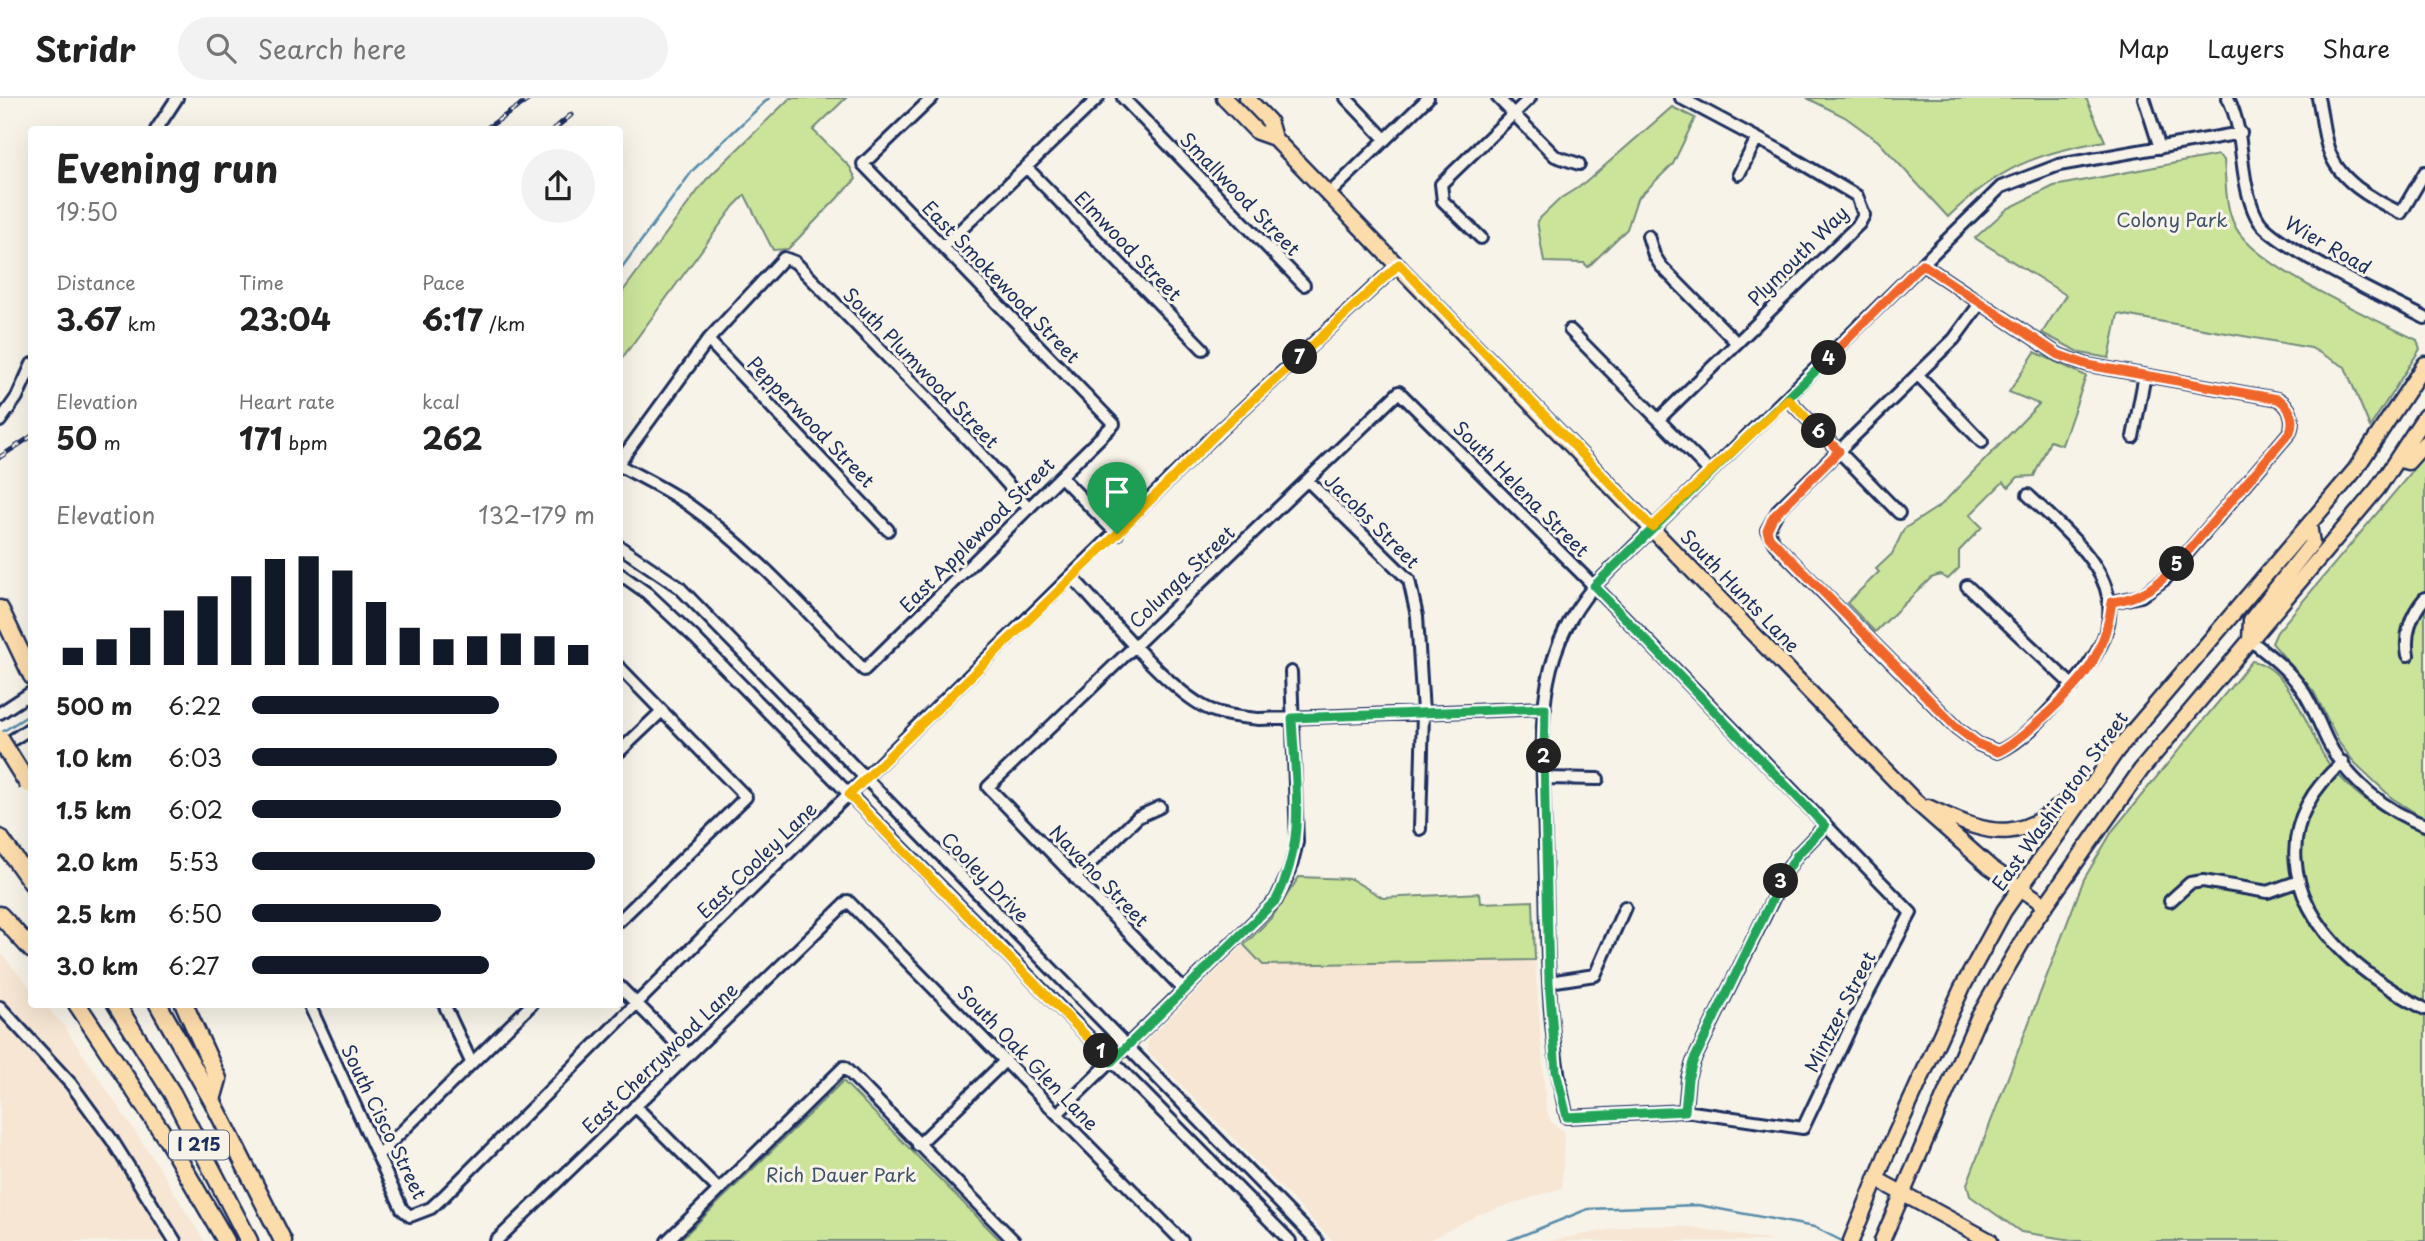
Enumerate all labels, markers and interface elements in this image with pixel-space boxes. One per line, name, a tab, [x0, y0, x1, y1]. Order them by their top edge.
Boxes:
search box	[178, 17, 668, 80]
text: Stridr	[35, 23, 136, 73]
icon: search	[202, 29, 240, 67]
text: Search here	[258, 29, 406, 68]
text: Map	[2118, 30, 2169, 66]
text: Layers	[2207, 30, 2284, 66]
text: Share	[2322, 30, 2390, 66]
street label: Smallwood Street	[1174, 125, 1307, 262]
text: Evening run	[56, 139, 278, 196]
button: share	[521, 149, 595, 223]
street label: Elmwood Street	[1069, 184, 1189, 307]
text: 19:50	[56, 194, 118, 229]
street label: East Smokewood Street	[916, 194, 1087, 369]
street label: Plymouth Way	[1741, 199, 1854, 312]
park label: Colony Park	[2116, 205, 2228, 233]
street label: Wier Road	[2280, 208, 2377, 280]
text: Distance	[56, 268, 136, 296]
text: Time	[239, 268, 284, 296]
text: Pace	[422, 268, 465, 296]
street label: South Plumwood Street	[837, 281, 1006, 454]
text: 3.67	[56, 296, 121, 341]
text: 23:04	[239, 296, 331, 341]
text: 6:17	[422, 296, 483, 341]
text: km	[121, 309, 156, 337]
text: /km	[483, 309, 525, 337]
pin: 7	[1282, 340, 1318, 374]
pin: 4	[1812, 341, 1846, 376]
text: 7	[1294, 342, 1305, 370]
text: 4	[1822, 343, 1835, 371]
street label: Pepperwood Street	[742, 349, 882, 493]
text: Elevation	[56, 387, 138, 415]
text: Heart rate	[239, 387, 335, 415]
text: kcal	[422, 387, 460, 415]
street label: South Helena Street	[1447, 414, 1596, 563]
pin: 6	[1801, 414, 1836, 448]
text: 50	[56, 415, 97, 460]
text: 171	[239, 415, 282, 460]
text: 262	[422, 415, 482, 460]
text: 6	[1812, 416, 1825, 444]
text: m	[97, 428, 121, 456]
text: bpm	[282, 428, 328, 456]
street label: East Applewood Street	[892, 450, 1060, 618]
pin	[1087, 462, 1147, 534]
street label: Jacobs Street	[1319, 466, 1427, 574]
icon: arrive	[1098, 473, 1136, 511]
text: Elevation	[56, 497, 155, 532]
text: 132–179 m	[478, 497, 595, 532]
street label: Colunga Street	[1122, 518, 1241, 634]
street label: South Hunts Lane	[1675, 523, 1807, 658]
pin: 5	[2160, 546, 2194, 582]
text: 5	[2170, 549, 2183, 577]
text: 500 m	[56, 688, 133, 723]
text: 6:22	[168, 688, 222, 723]
street label: East Washington Street	[1984, 705, 2134, 896]
pin: 2	[1526, 738, 1562, 774]
text: 1.0 km	[56, 740, 133, 775]
text: 6:03	[168, 740, 222, 775]
text: 2	[1537, 741, 1550, 769]
text: 1.5 km	[56, 792, 132, 827]
text: 6:02	[168, 792, 223, 827]
street label: East Cooley Lane	[690, 794, 823, 924]
street label: Navano Street	[1044, 818, 1156, 933]
street label: Cooley Drive	[935, 825, 1036, 928]
text: 2.0 km	[56, 844, 138, 879]
text: 5:53	[168, 844, 219, 879]
pin: 3	[1764, 864, 1798, 898]
text: 3	[1774, 866, 1787, 894]
text: 2.5 km	[56, 896, 136, 931]
text: 6:50	[168, 896, 222, 931]
street label: Mintzer Street	[1797, 946, 1882, 1077]
text: 3.0 km	[56, 948, 138, 983]
text: 6:27	[168, 948, 219, 983]
street label: East Cherrywood Lane	[575, 975, 744, 1139]
street label: South Oak Glen Lane	[952, 978, 1106, 1136]
pin: 1	[1084, 1034, 1118, 1068]
text: 1	[1096, 1036, 1105, 1064]
street label: South Cisco Street	[335, 1039, 435, 1204]
road number: I 215	[169, 1130, 229, 1160]
park label: Rich Dauer Park	[766, 1160, 917, 1188]

